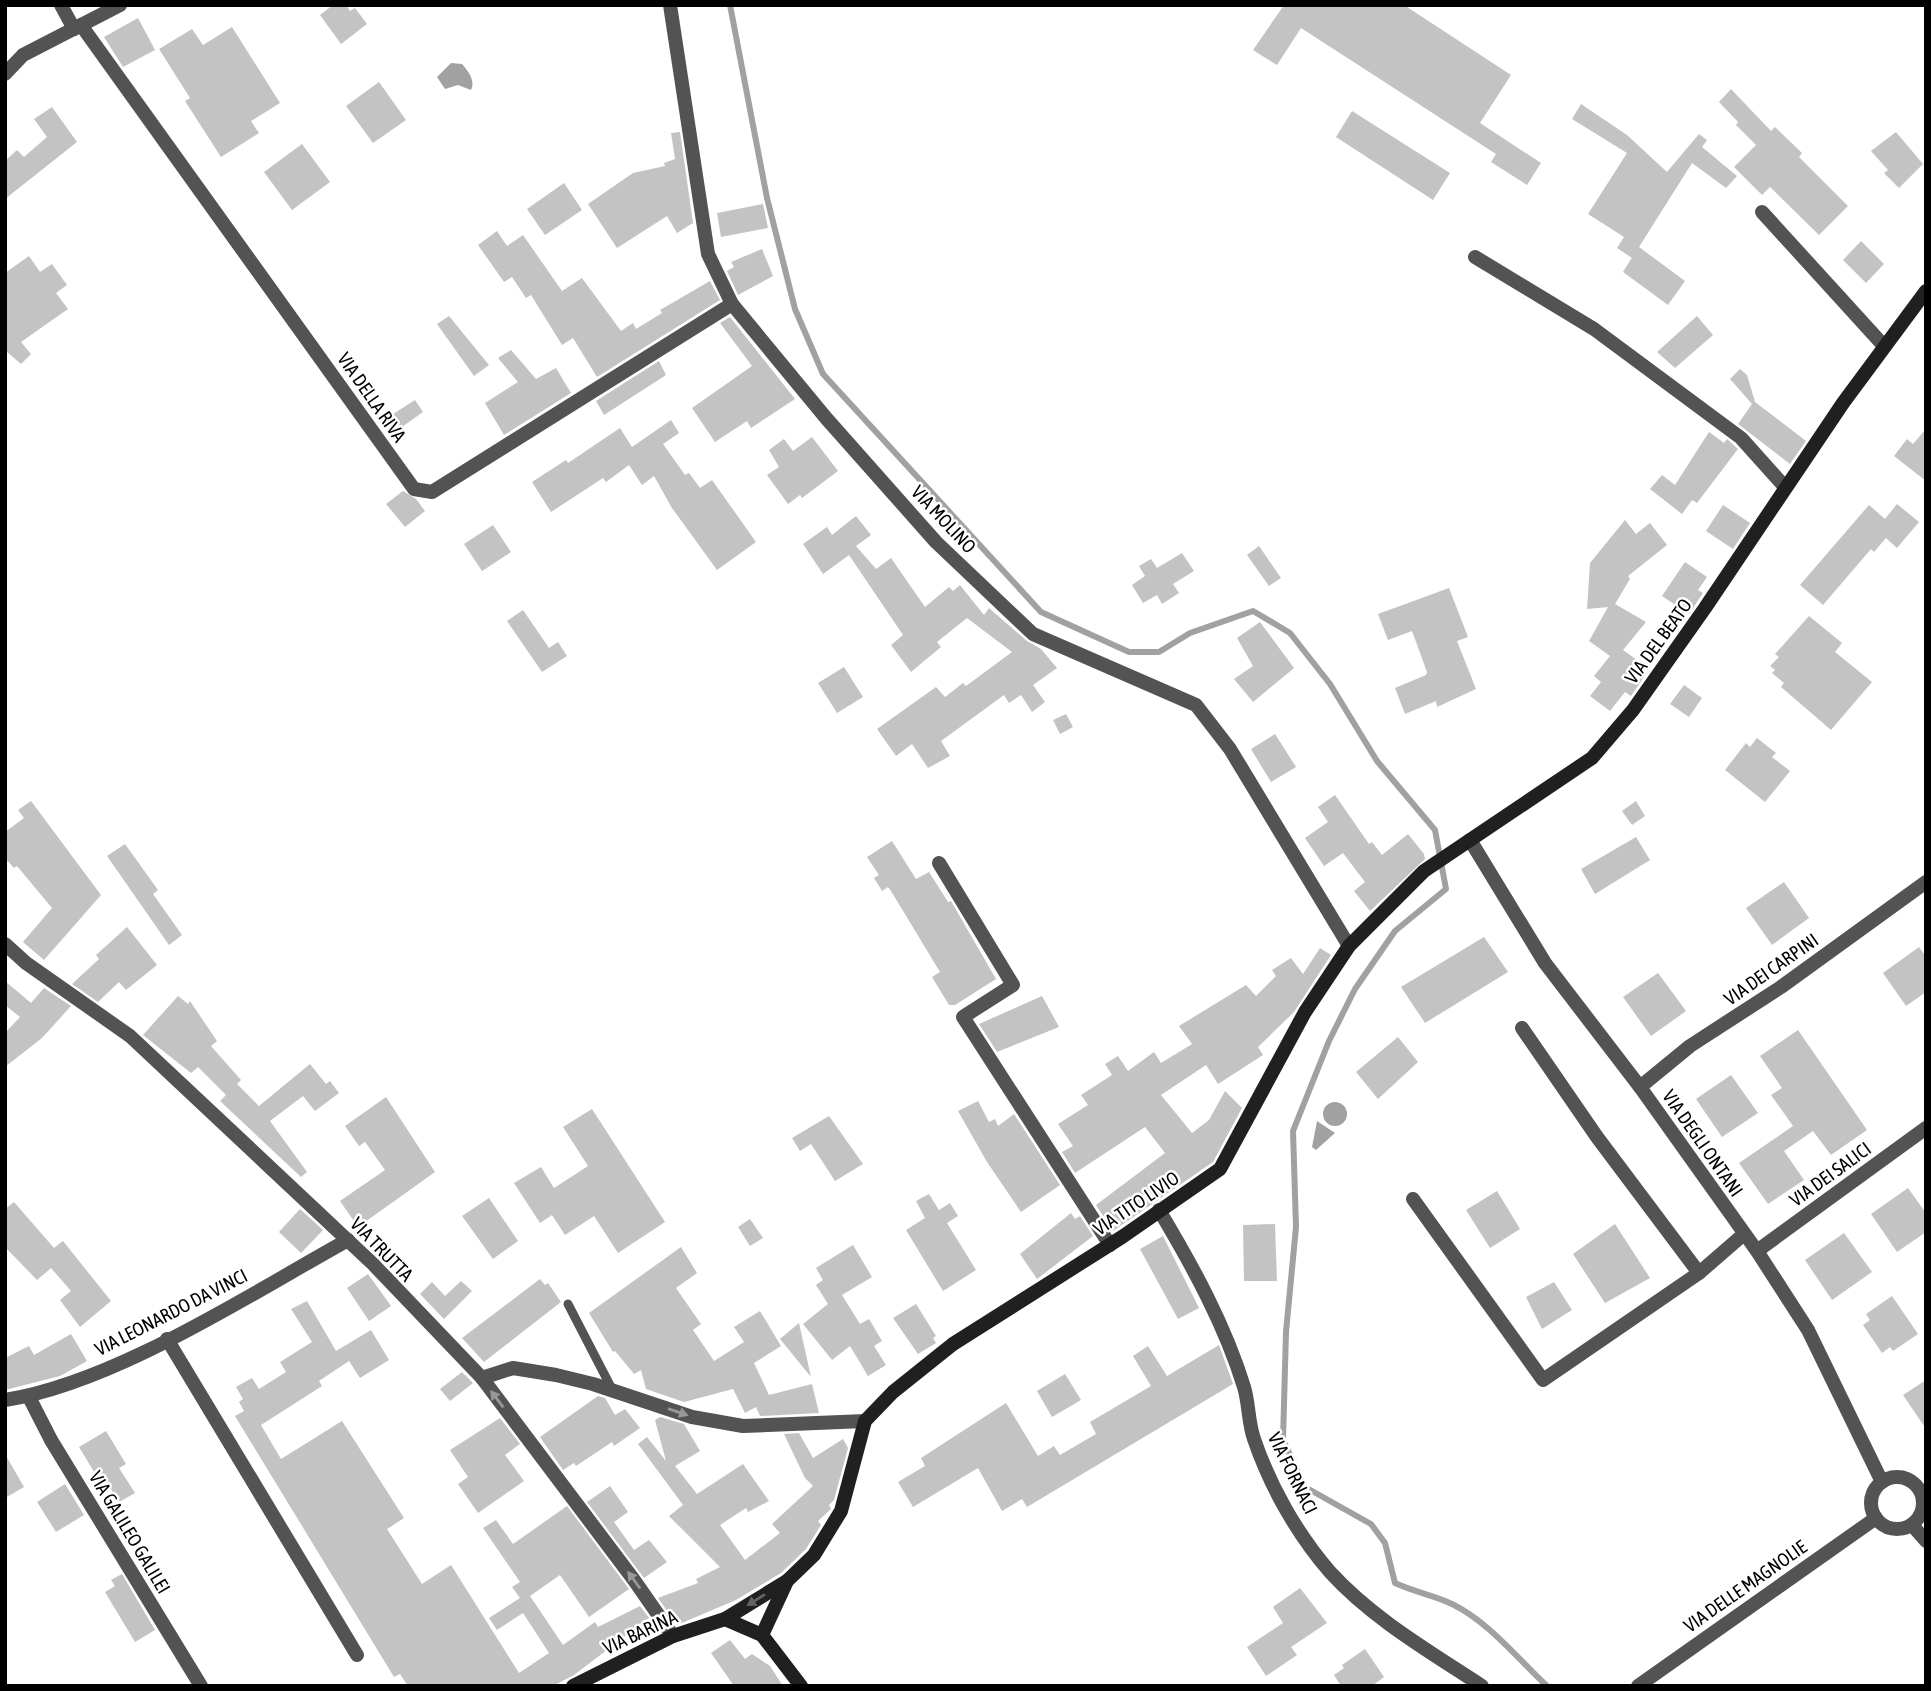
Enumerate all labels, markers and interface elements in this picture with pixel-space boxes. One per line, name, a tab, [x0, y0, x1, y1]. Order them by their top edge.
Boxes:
street label: VIA DELLA RIVA	[333, 348, 411, 446]
street label: VIA MOLINO	[907, 481, 981, 557]
street label: VIA DEL BEATO	[1620, 594, 1696, 688]
street label: VIA DEI CARPINI	[1720, 928, 1822, 1010]
street label: VIA DEGLI ONTANI	[1658, 1086, 1748, 1200]
street label: VIA DEI SALICI	[1785, 1137, 1875, 1211]
street label: VIA TITO LIVIO	[1089, 1166, 1183, 1240]
street label: VIA TRUTTA	[346, 1212, 418, 1286]
street label: VIA LEONARDO DA VINCI	[91, 1264, 251, 1360]
one-way arrow	[490, 1389, 504, 1408]
one-way arrow	[668, 1407, 689, 1418]
street label: VIA FORNACI	[1264, 1429, 1322, 1517]
street label: VIA GALILEO GALILEI	[85, 1467, 175, 1597]
street label: VIA DELLE MAGNOLIE	[1679, 1535, 1811, 1637]
one-way arrow	[627, 1571, 641, 1589]
one-way arrow	[747, 1593, 766, 1606]
street label: VIA BARINA	[599, 1605, 681, 1659]

